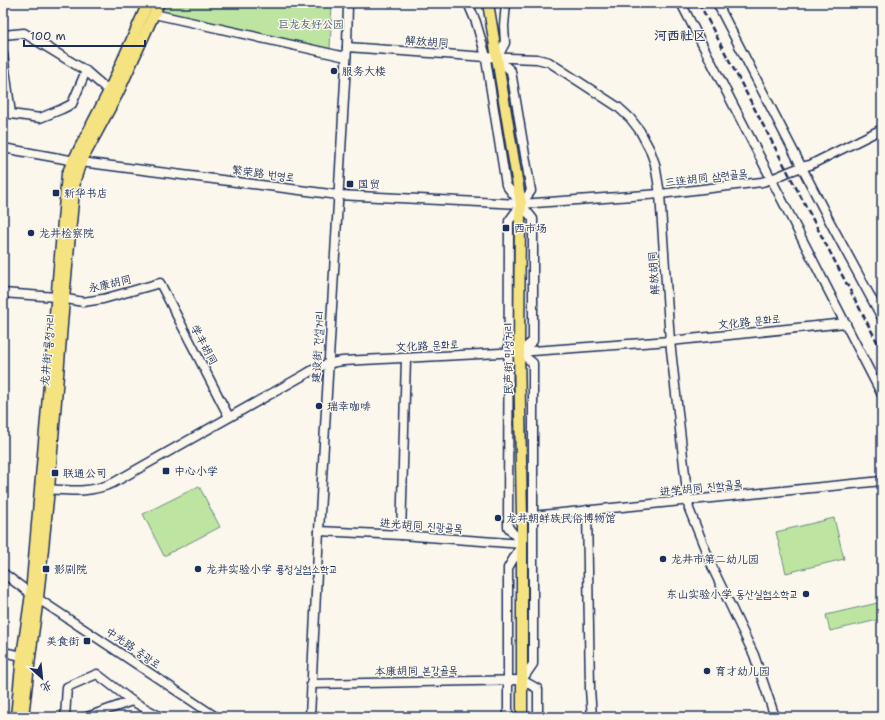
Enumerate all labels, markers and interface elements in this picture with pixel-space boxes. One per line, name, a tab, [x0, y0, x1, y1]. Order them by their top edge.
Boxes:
park label: 巨龙友好公园	[278, 17, 344, 32]
scale bar	[24, 22, 145, 48]
district label: 河西社区	[654, 27, 706, 44]
text: 100 m	[30, 28, 66, 44]
street label: 解放胡同	[405, 33, 449, 51]
place label: 服务大楼	[342, 64, 386, 79]
marker: 服务大楼	[329, 66, 339, 76]
street label: 繁荣路 번영로	[231, 163, 295, 185]
street label: 三连胡同 삼련골목	[664, 165, 748, 191]
place label: 国贸	[358, 177, 380, 192]
marker: 国贸	[345, 179, 355, 189]
place label: 新华书店	[64, 186, 108, 201]
marker: 新华书店	[51, 188, 61, 198]
place label: 西市场	[514, 221, 547, 236]
marker: 西市场	[501, 223, 511, 233]
place label: 龙井检察院	[39, 226, 94, 241]
marker: 龙井检察院	[26, 228, 36, 238]
street label: 解放胡同	[645, 251, 663, 295]
street label: 永康胡同	[87, 272, 133, 296]
street label: 建设街 건설거리	[309, 311, 327, 383]
street label: 文化路 문화로	[717, 311, 781, 333]
street label: 龙井街 룡정거리	[37, 313, 59, 387]
street label: 学丰胡同	[187, 322, 221, 368]
street label: 民声街 민성거리	[501, 323, 516, 395]
street label: 文化路 문화로	[395, 337, 459, 355]
place label: 瑞幸咖啡	[327, 399, 371, 414]
marker: 瑞幸咖啡	[314, 401, 324, 411]
place label: 中心小学	[174, 464, 218, 479]
place label: 联通公司	[63, 466, 107, 481]
marker: 中心小学	[161, 466, 171, 476]
marker: 联通公司	[50, 468, 60, 478]
street label: 进学胡同 진학골목	[659, 476, 743, 500]
place label: 龙井朝鲜族民俗博物馆	[506, 511, 616, 526]
marker: 龙井朝鲜族民俗博物馆	[493, 513, 503, 523]
street label: 进光胡同 진광골목	[379, 516, 463, 536]
place label: 龙井市第二幼儿园	[671, 552, 759, 567]
marker: 龙井市第二幼儿园	[658, 554, 668, 564]
place label: 影剧院	[54, 562, 87, 577]
place label: 龙井实验小学 룡정실험소학교	[206, 562, 338, 577]
marker: 影剧院	[41, 564, 51, 574]
marker: 龙井实验小学 룡정실험소학교	[193, 564, 203, 574]
place label: 东山实验小学 동산실험소학교	[666, 587, 798, 602]
marker: 东山实验小学 동산실험소학교	[801, 589, 811, 599]
street label: 中光路 중광로	[103, 624, 164, 672]
place label: 美食街	[46, 634, 80, 649]
marker: 美食街	[82, 636, 92, 646]
north arrow	[22, 658, 62, 698]
street label: 本康胡同 본강골목	[374, 663, 458, 679]
place label: 育才幼儿园	[715, 664, 770, 679]
marker: 育才幼儿园	[702, 666, 712, 676]
text: 北	[38, 677, 55, 696]

